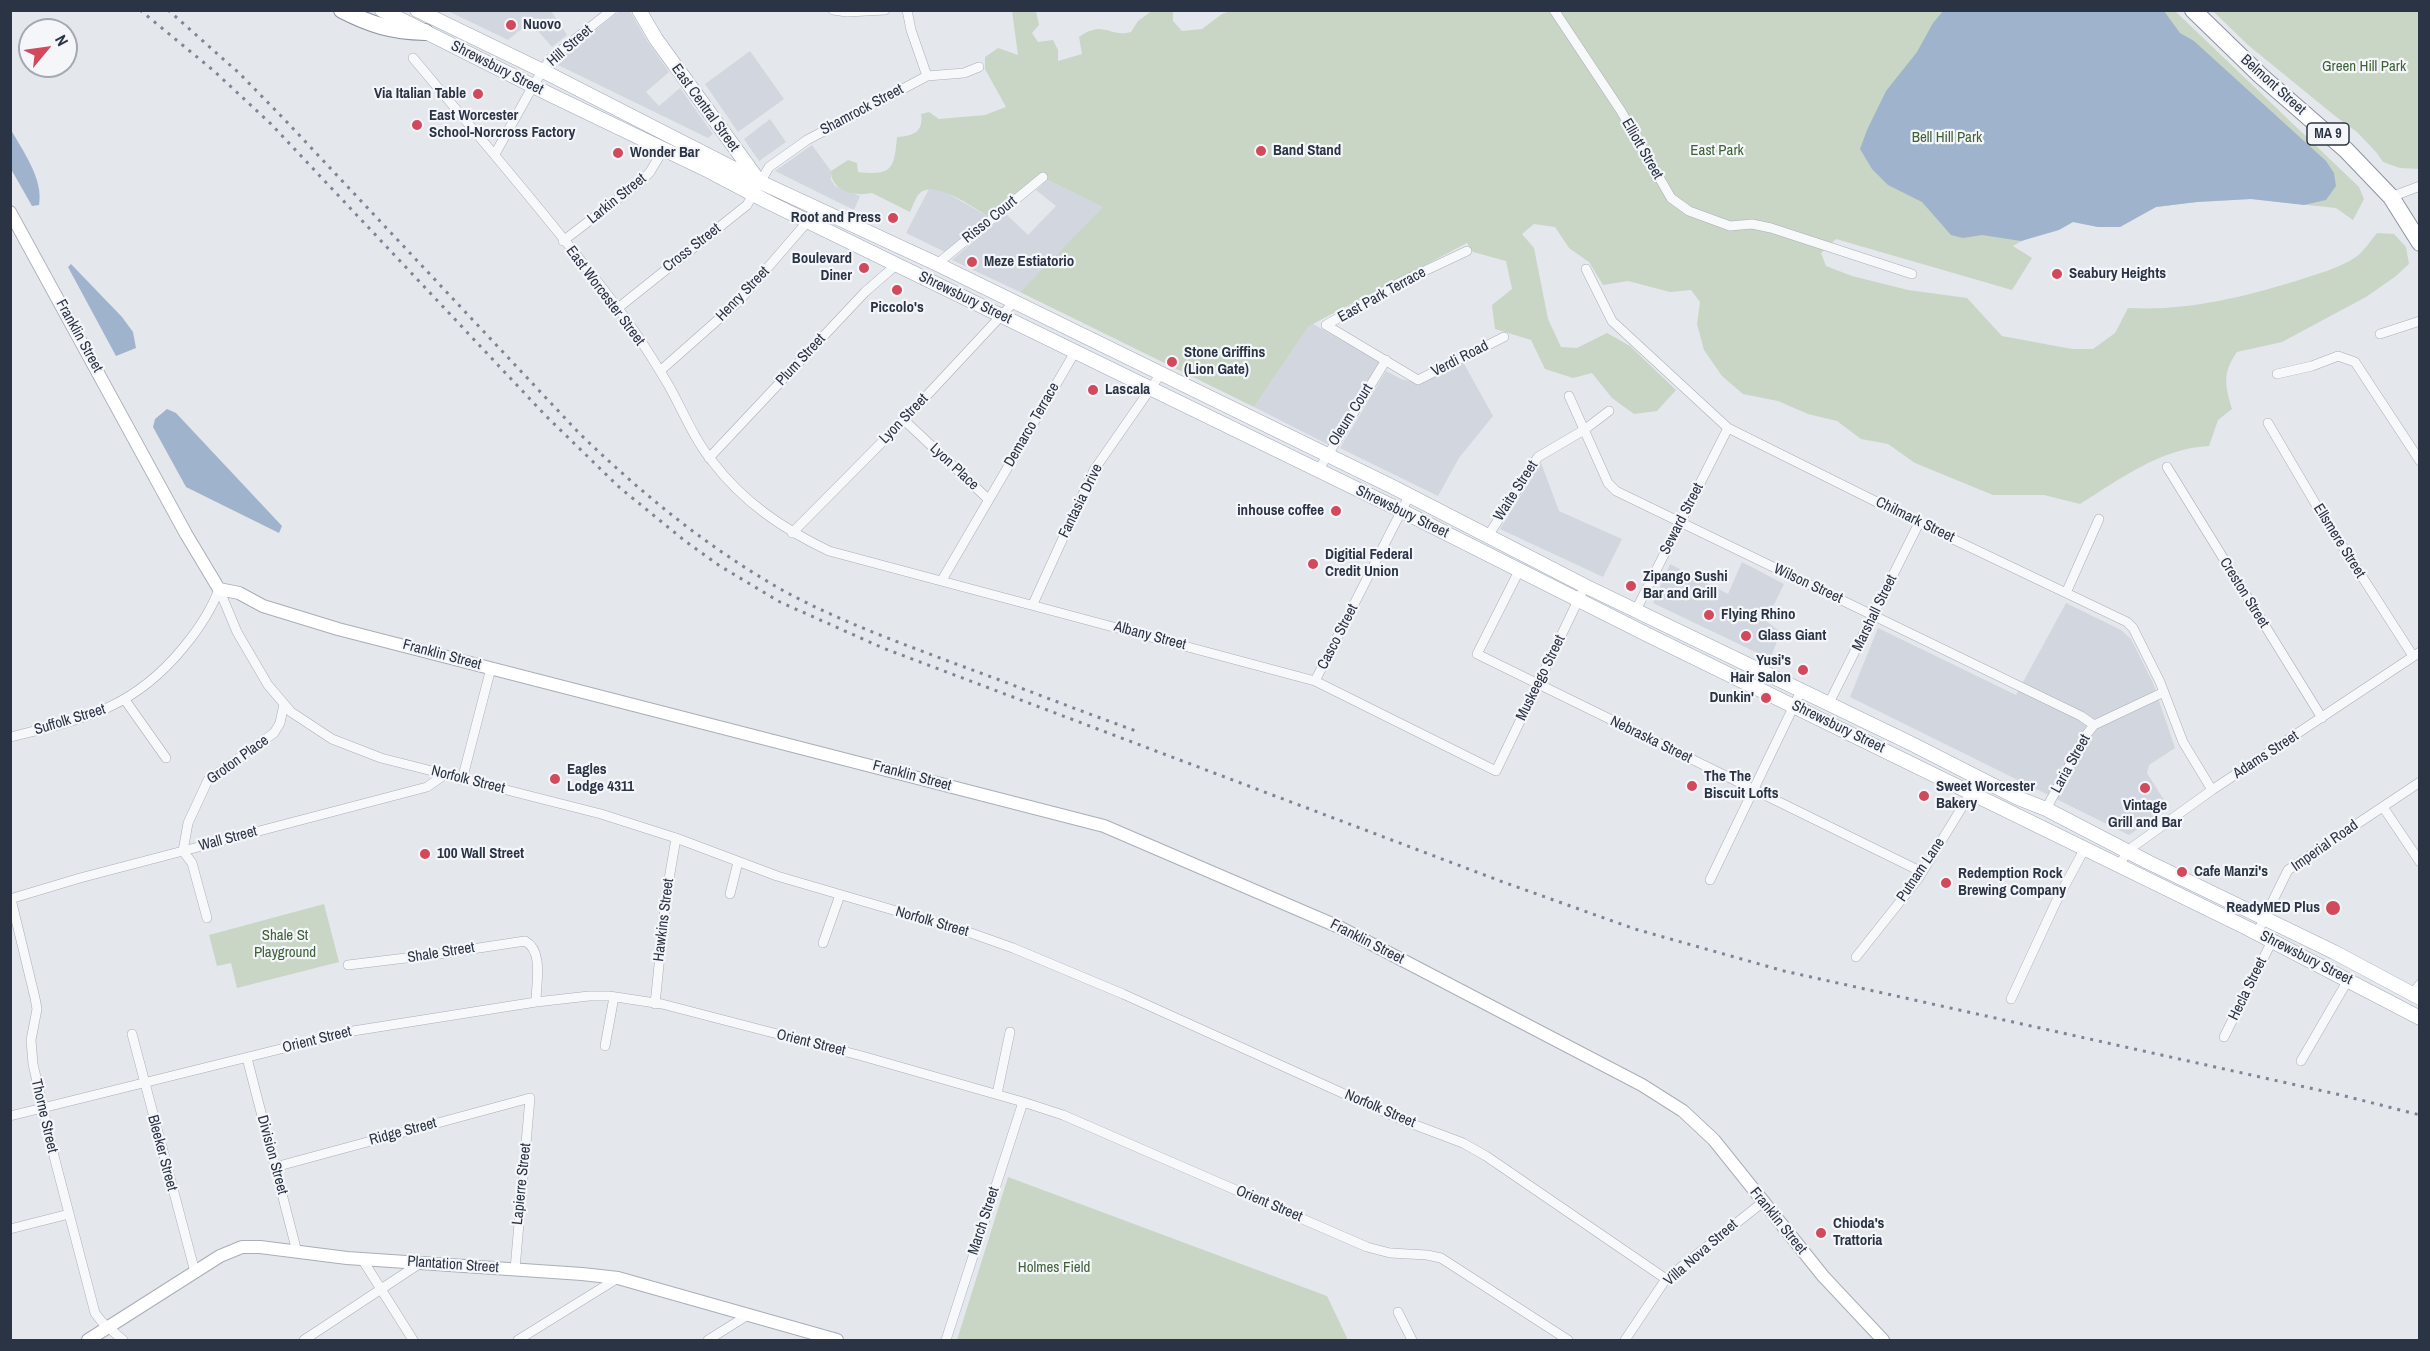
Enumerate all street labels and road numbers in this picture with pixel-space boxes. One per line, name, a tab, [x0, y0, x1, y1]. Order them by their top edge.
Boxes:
street label: Hill Street	[544, 21, 596, 71]
street label: Shrewsbury Street	[448, 37, 546, 99]
street label: Belmont Street	[2237, 51, 2309, 119]
street label: East Central Street	[667, 61, 743, 155]
street label: Shamrock Street	[817, 81, 907, 139]
street label: Elliott Street	[1617, 115, 1667, 183]
road number: MA 9	[2307, 123, 2349, 145]
street label: Larkin Street	[584, 170, 650, 228]
street label: Risso Court	[959, 193, 1021, 247]
street label: Cross Street	[660, 220, 724, 276]
street label: East Worcester Street	[562, 243, 648, 349]
street label: Henry Street	[713, 263, 773, 325]
street label: East Park Terrace	[1335, 263, 1429, 327]
street label: Shrewsbury Street	[916, 268, 1014, 328]
street label: Franklin Street	[52, 296, 106, 376]
street label: Plum Street	[773, 330, 829, 390]
street label: Verdi Road	[1428, 337, 1492, 381]
street label: Demarco Terrace	[1001, 380, 1063, 470]
street label: Oleum Court	[1325, 381, 1377, 449]
street label: Lyon Street	[876, 390, 932, 448]
street label: Lyon Place	[926, 440, 982, 494]
street label: Waite Street	[1490, 458, 1542, 524]
street label: Fantasia Drive	[1055, 461, 1107, 541]
street label: Seward Street	[1656, 480, 1708, 558]
street label: Shrewsbury Street	[1353, 482, 1451, 542]
street label: Chilmark Street	[1873, 493, 1957, 547]
street label: Ellsmere Street	[2309, 501, 2369, 581]
street label: Creston Street	[2215, 555, 2273, 631]
street label: Wilson Street	[1771, 560, 1845, 608]
street label: Marshall Street	[1849, 572, 1901, 654]
street label: Casco Street	[1314, 601, 1362, 673]
street label: Albany Street	[1112, 618, 1188, 654]
street label: Muskeego Street	[1513, 632, 1569, 724]
street label: Franklin Street	[401, 636, 483, 674]
street label: Shrewsbury Street	[1789, 697, 1887, 757]
street label: Suffolk Street	[32, 701, 108, 739]
street label: Nebraska Street	[1607, 712, 1695, 768]
street label: Adams Street	[2230, 727, 2302, 783]
street label: Groton Place	[204, 732, 272, 788]
street label: Laria Street	[2048, 732, 2094, 796]
street label: Franklin Street	[871, 757, 953, 795]
street label: Norfolk Street	[429, 762, 507, 798]
street label: Imperial Road	[2288, 816, 2362, 876]
street label: Wall Street	[197, 823, 259, 855]
street label: Putnam Lane	[1893, 835, 1949, 905]
street label: Hawkins Street	[650, 878, 678, 962]
street label: Norfolk Street	[893, 903, 971, 941]
street label: Franklin Street	[1327, 916, 1407, 968]
street label: Shrewsbury Street	[2257, 927, 2355, 989]
street label: Shale Street	[406, 939, 476, 967]
street label: Hecla Street	[2225, 955, 2271, 1023]
street label: Orient Street	[281, 1023, 353, 1057]
street label: Orient Street	[775, 1026, 847, 1060]
street label: Thorne Street	[27, 1077, 61, 1155]
street label: Norfolk Street	[1342, 1086, 1418, 1132]
street label: Bleeker Street	[143, 1113, 181, 1193]
street label: Division Street	[253, 1113, 291, 1197]
street label: Ridge Street	[367, 1114, 439, 1150]
street label: Lapierre Street	[509, 1142, 535, 1226]
street label: Orient Street	[1233, 1182, 1305, 1226]
street label: Franklin Street	[1746, 1184, 1810, 1258]
street label: March Street	[965, 1185, 1003, 1257]
street label: Villa Nova Street	[1660, 1216, 1742, 1290]
street label: Plantation Street	[407, 1253, 499, 1277]

